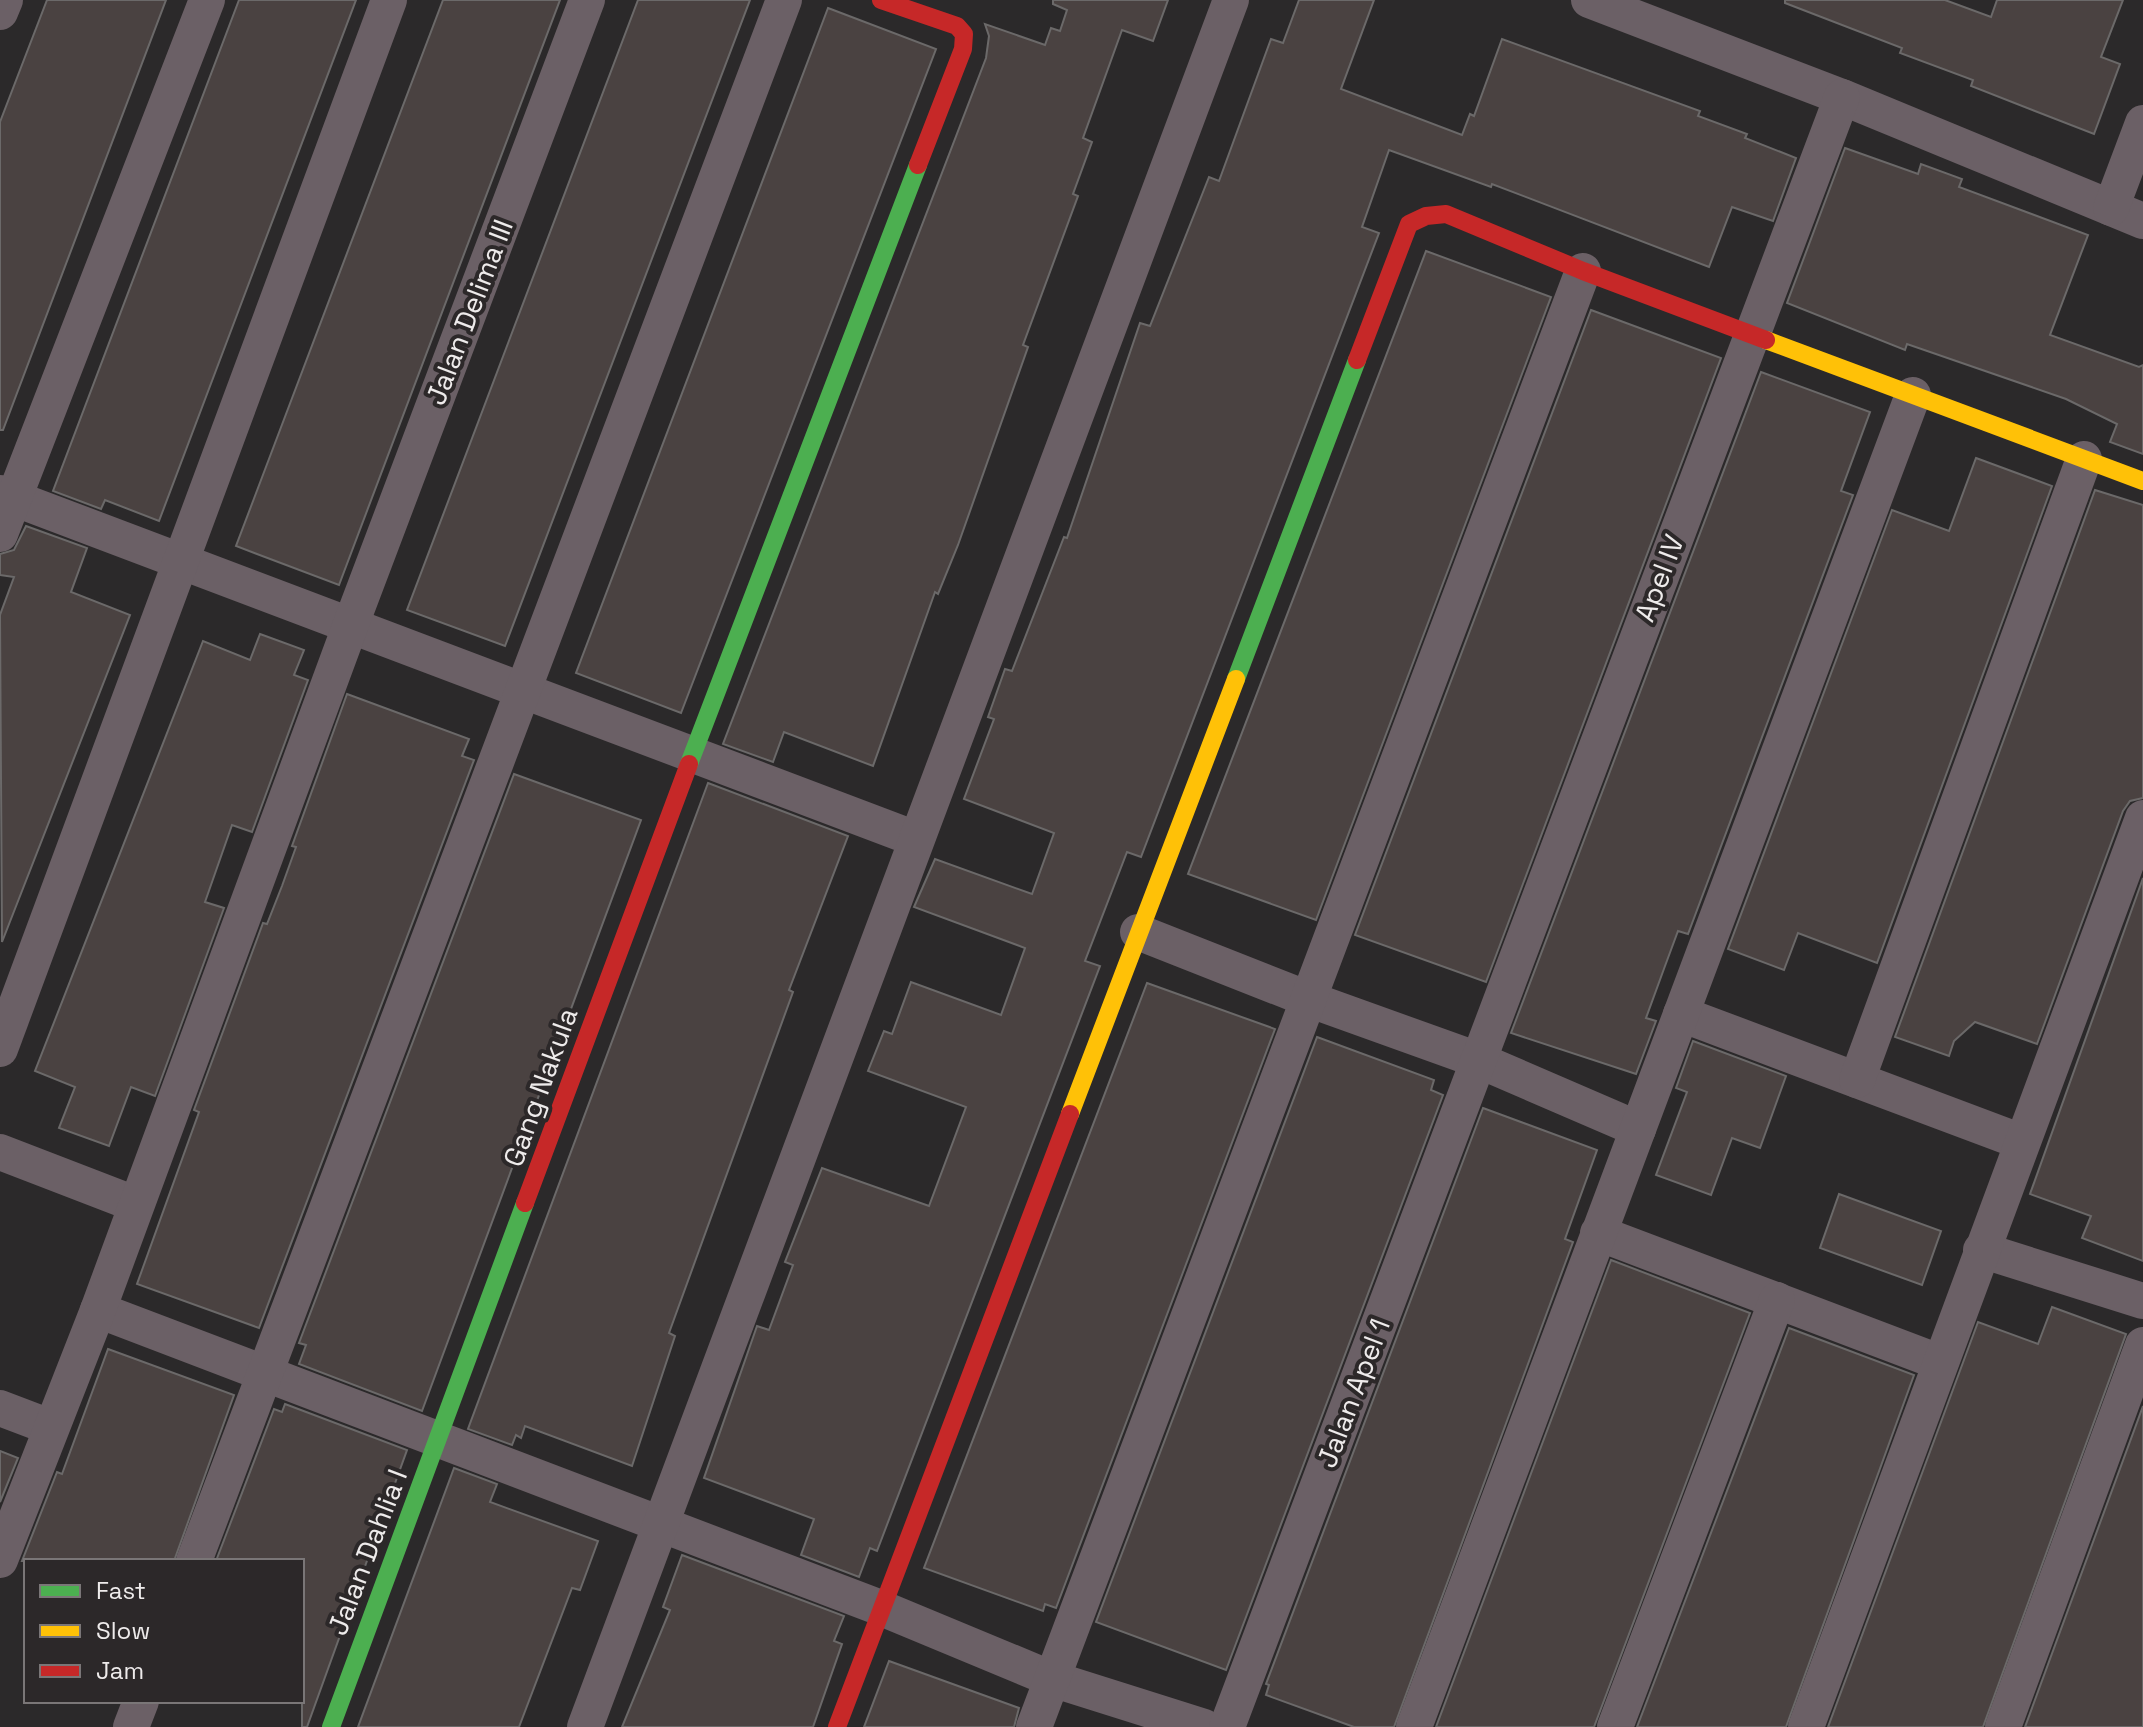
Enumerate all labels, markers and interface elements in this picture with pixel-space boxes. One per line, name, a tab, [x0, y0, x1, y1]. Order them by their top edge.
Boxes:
street label: Jalan Delima III	[417, 214, 521, 410]
street label: Apel IV	[1626, 529, 1692, 627]
street label: Gang Nakula	[495, 1002, 585, 1172]
street label: Jalan Apel 1	[1308, 1313, 1398, 1473]
street label: Jalan Dahlia I	[319, 1464, 415, 1640]
legend	[24, 1559, 304, 1703]
text: Fast	[96, 1575, 146, 1606]
text: Slow	[96, 1615, 150, 1646]
text: Jam	[96, 1655, 144, 1686]

